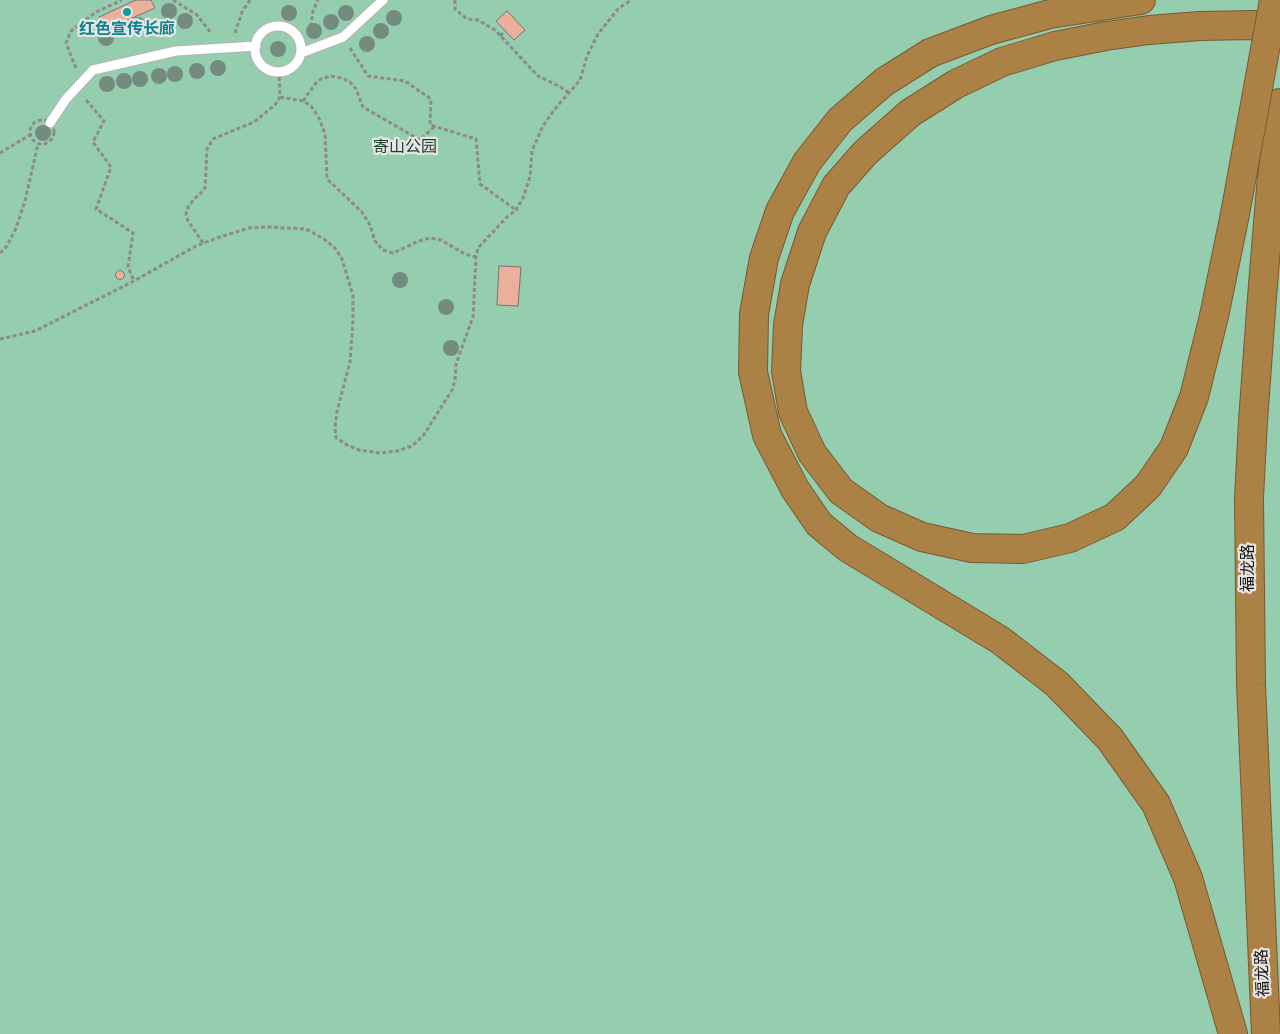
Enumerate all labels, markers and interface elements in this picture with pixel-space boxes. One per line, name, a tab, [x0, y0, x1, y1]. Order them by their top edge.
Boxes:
marker: 红色宣传长廊	[121, 6, 133, 18]
place label: 红色宣传长廊	[79, 20, 175, 40]
park label: 寄山公园	[373, 138, 437, 158]
street label: 福龙路	[1239, 544, 1259, 592]
street label: 福龙路	[1253, 949, 1273, 997]

